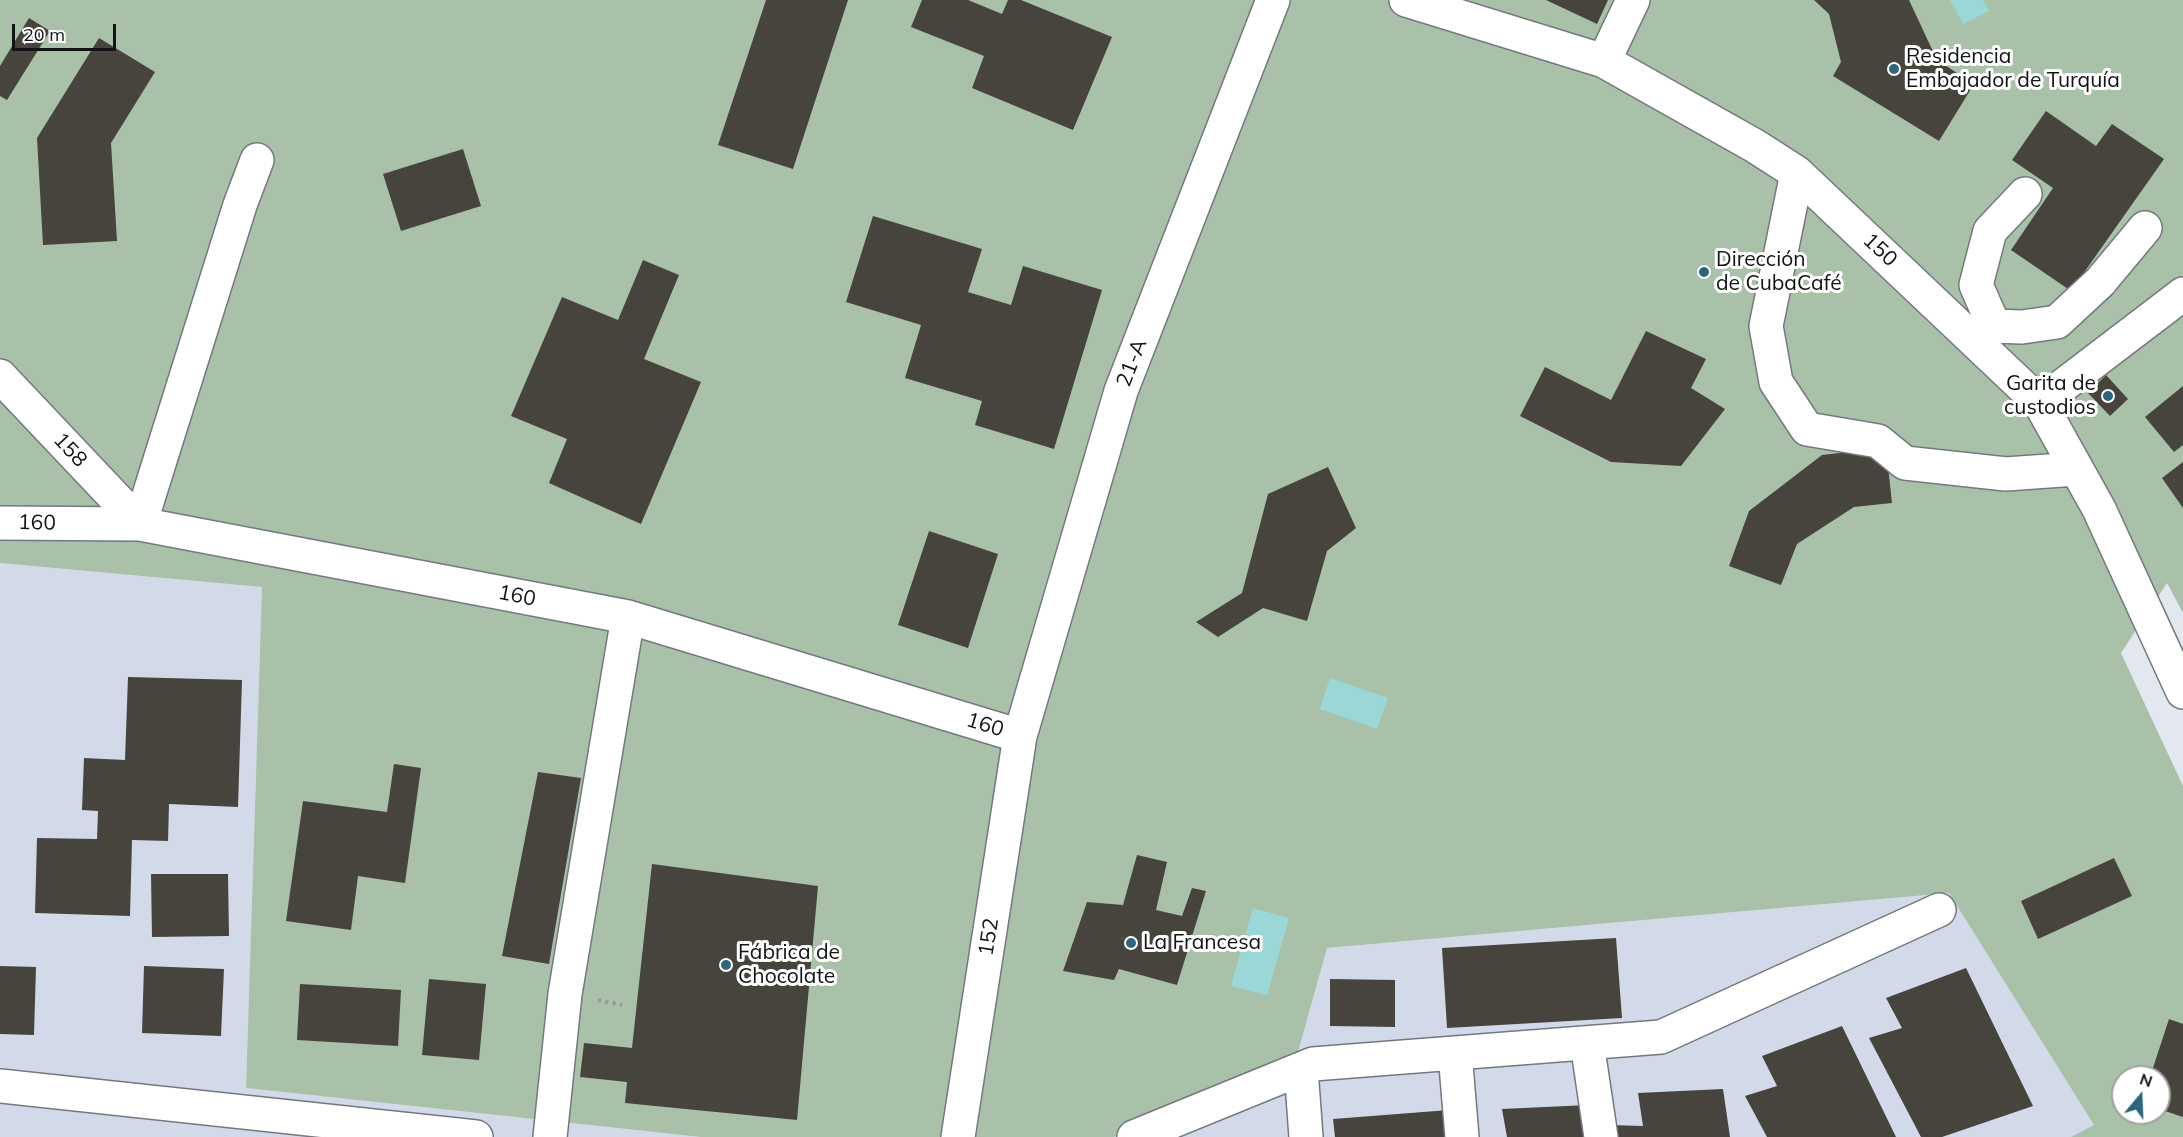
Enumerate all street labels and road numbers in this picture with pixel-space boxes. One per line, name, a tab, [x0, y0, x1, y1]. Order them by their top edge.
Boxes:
street label: 150	[1858, 228, 1902, 272]
street label: 21-A	[1111, 336, 1153, 390]
street label: 158	[48, 428, 92, 472]
street label: 160	[18, 510, 56, 536]
street label: 160	[496, 580, 538, 612]
street label: 160	[963, 707, 1007, 743]
street label: 152	[974, 916, 1004, 958]

